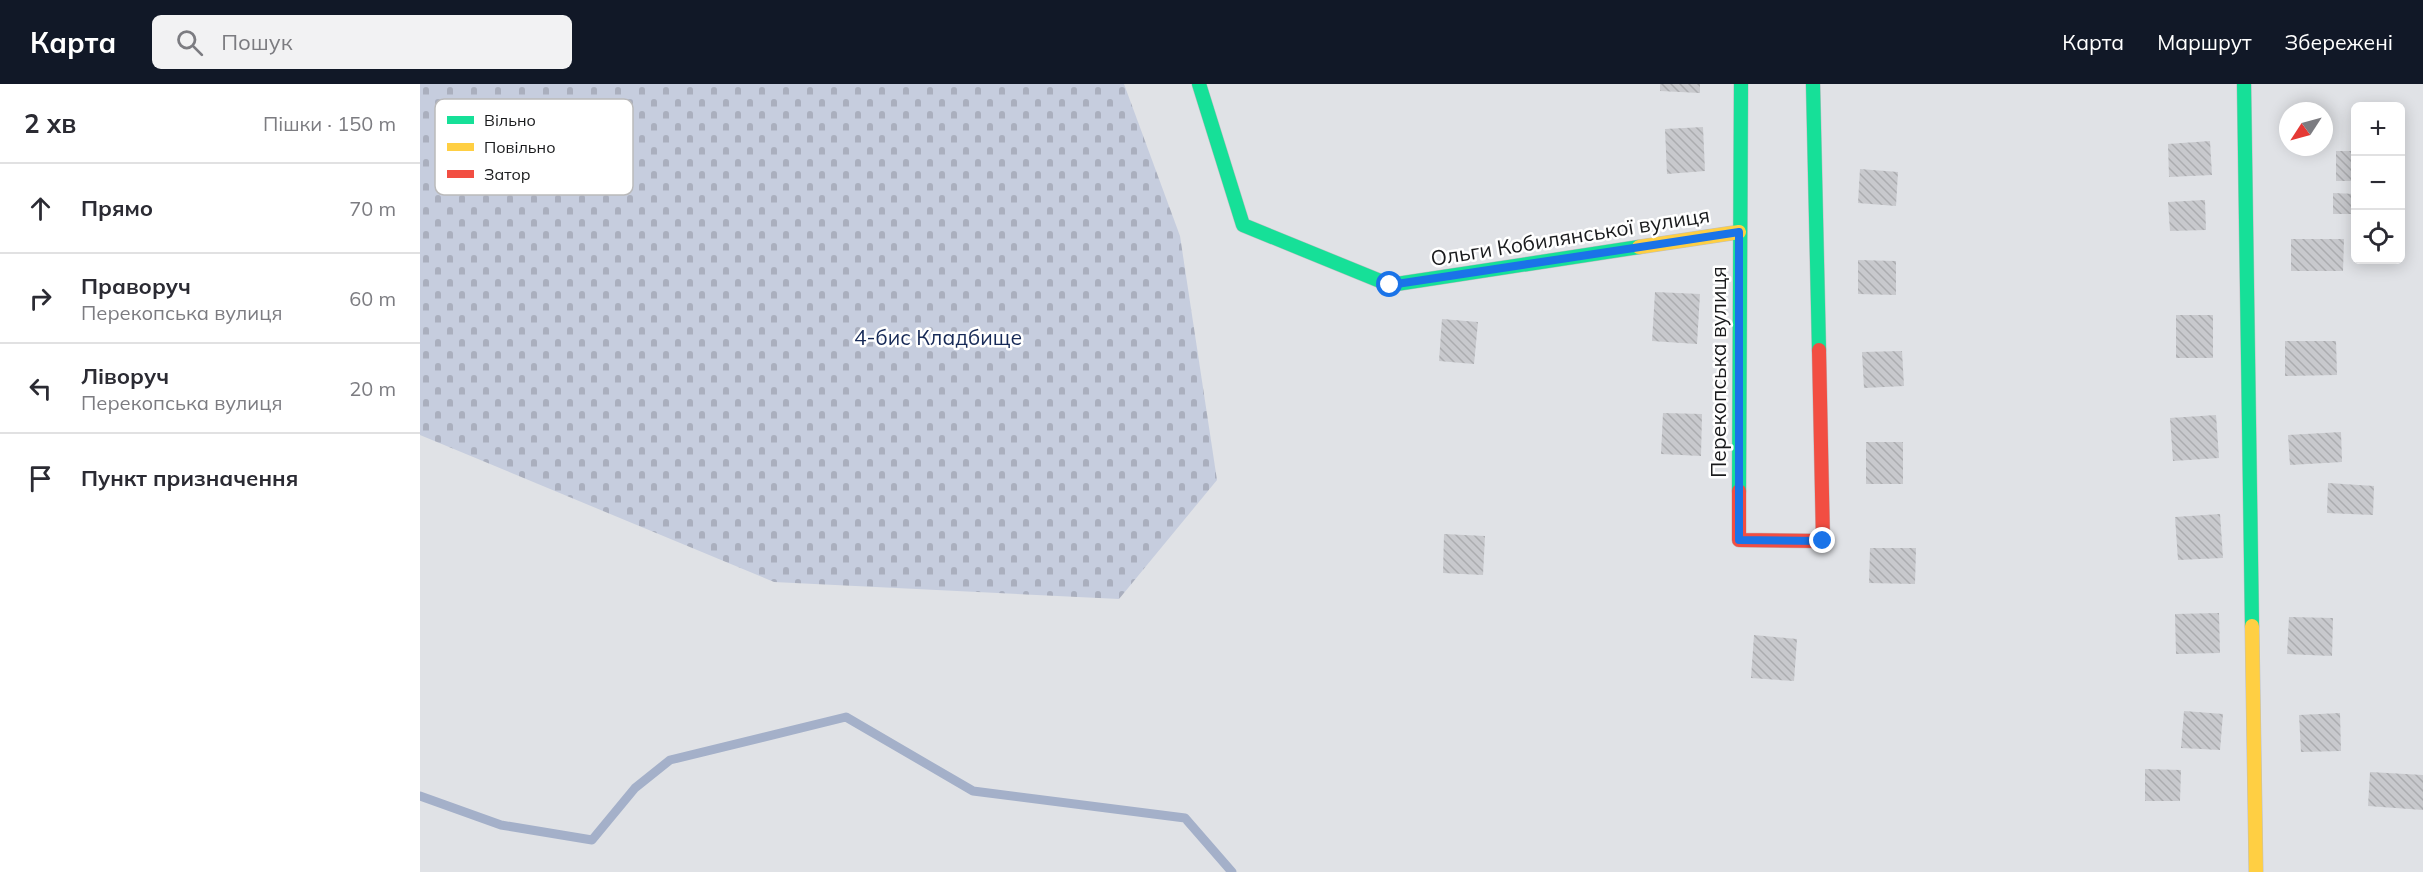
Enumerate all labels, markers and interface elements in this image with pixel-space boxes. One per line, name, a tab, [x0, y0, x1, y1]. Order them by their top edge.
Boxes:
search box	[152, 15, 572, 69]
text: Карта	[30, 25, 116, 60]
icon: search	[173, 26, 206, 59]
text: Пошук	[221, 28, 292, 56]
text: Карта	[2062, 29, 2124, 55]
text: Маршрут	[2157, 29, 2252, 55]
text: Збережені	[2285, 29, 2393, 55]
legend	[435, 99, 633, 195]
north arrow	[2279, 102, 2333, 156]
map controls	[2351, 102, 2405, 264]
button: +	[2351, 102, 2405, 156]
text: 2 хв	[24, 107, 76, 140]
text: Вільно	[484, 110, 536, 130]
text: Пішки · 150 m	[263, 111, 396, 136]
text: Повільно	[484, 137, 555, 157]
button: −	[2351, 156, 2405, 210]
text: Затор	[484, 164, 531, 184]
icon: ahead	[24, 192, 57, 225]
text: Прямо	[81, 194, 153, 222]
text: 70 m	[349, 196, 396, 221]
street label: Ольги Кобилянської вулиця	[1429, 201, 1711, 271]
button: locate	[2351, 210, 2405, 264]
street label: Перекопська вулиця	[1705, 266, 1731, 478]
route start	[1376, 271, 1402, 297]
text: Праворуч	[81, 272, 191, 300]
icon: right	[24, 282, 57, 315]
text: 60 m	[349, 286, 396, 311]
text: Перекопська вулиця	[81, 300, 282, 325]
park label: 4-бис Кладбище	[854, 324, 1022, 350]
text: Ліворуч	[81, 362, 169, 390]
icon: left	[24, 372, 57, 405]
text: 20 m	[349, 376, 396, 401]
text: Перекопська вулиця	[81, 390, 282, 415]
icon: arrive	[24, 462, 57, 495]
text: Пункт призначення	[81, 464, 298, 492]
route end	[1809, 527, 1835, 553]

